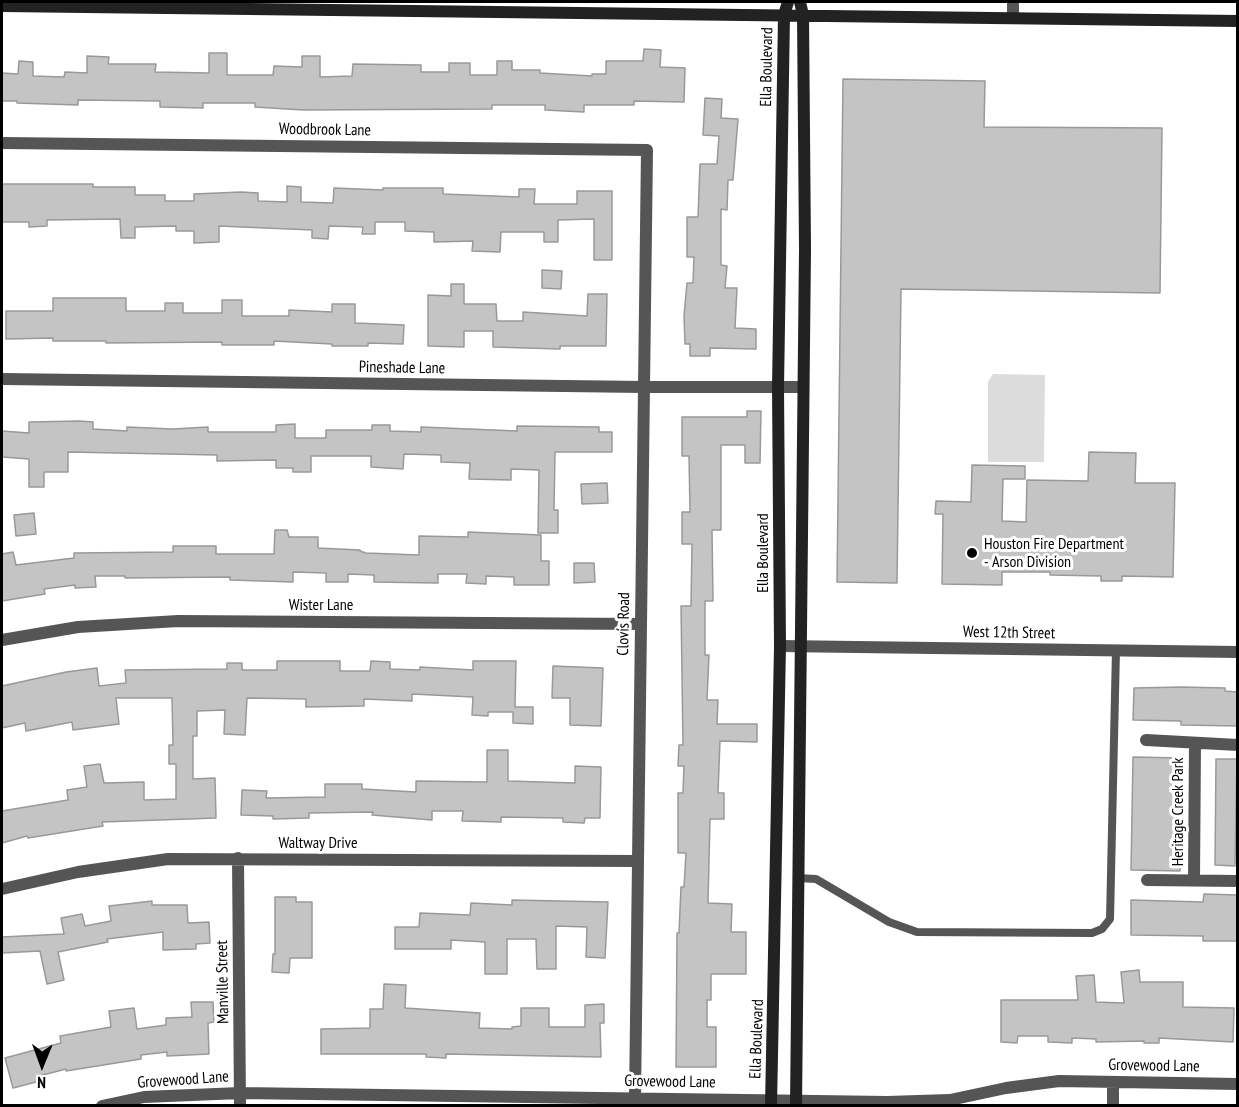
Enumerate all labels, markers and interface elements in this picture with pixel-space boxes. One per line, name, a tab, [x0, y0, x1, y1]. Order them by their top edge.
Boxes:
street label: Ella Boulevard	[757, 27, 777, 107]
street label: Woodbrook Lane	[279, 120, 371, 140]
street label: Pineshade Lane	[359, 358, 445, 378]
street label: Ella Boulevard	[753, 513, 773, 593]
place label: Houston Fire Department - Arson Division	[984, 534, 1124, 572]
marker: Houston Fire Department - Arson Division	[965, 546, 979, 560]
street label: Clovis Road	[614, 592, 634, 656]
street label: Wister Lane	[289, 595, 353, 615]
street label: West 12th Street	[963, 623, 1055, 643]
street label: Heritage Creek Park	[1168, 758, 1188, 866]
street label: Waltway Drive	[278, 833, 358, 853]
street label: Manville Street	[213, 940, 233, 1024]
street label: Ella Boulevard	[746, 999, 768, 1079]
north arrow	[12, 1035, 72, 1095]
street label: Grovewood Lane	[1108, 1056, 1200, 1076]
street label: Grovewood Lane	[137, 1067, 229, 1093]
street label: Grovewood Lane	[624, 1072, 716, 1092]
text: N	[37, 1073, 46, 1093]

